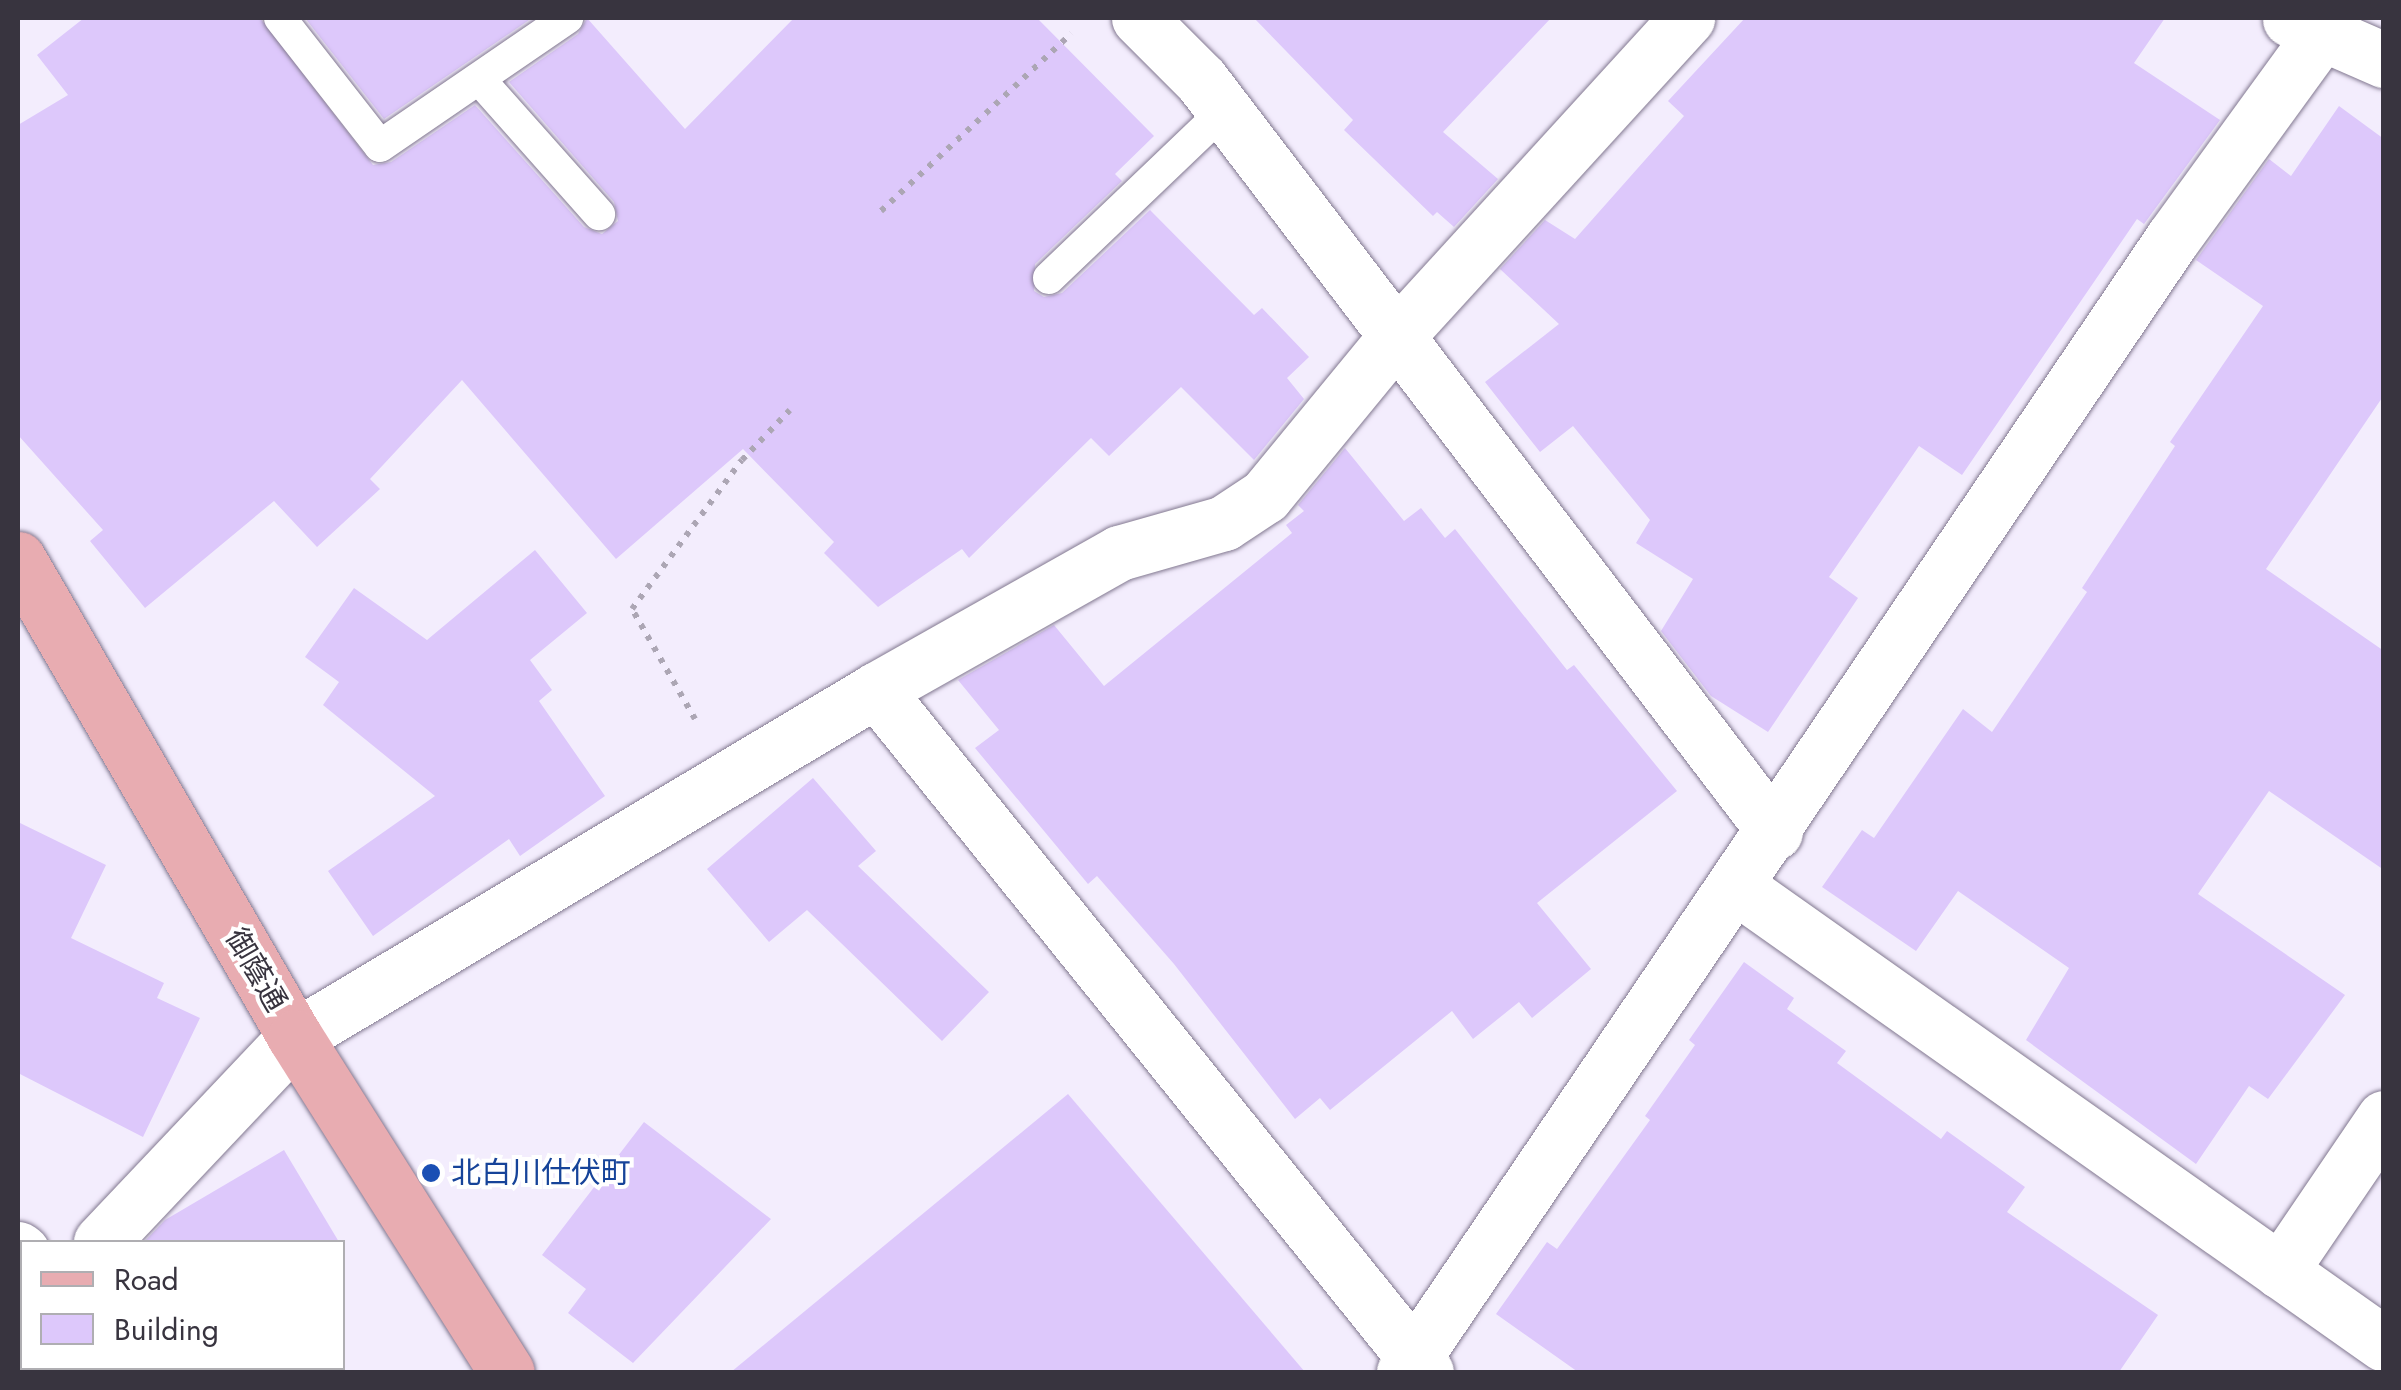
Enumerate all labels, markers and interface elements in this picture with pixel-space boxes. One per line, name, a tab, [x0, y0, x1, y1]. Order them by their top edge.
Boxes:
street label: 御蔭通	[218, 922, 294, 1018]
place label: 北白川仕伏町	[451, 1155, 631, 1191]
marker: 北白川仕伏町	[420, 1162, 442, 1184]
legend	[20, 1240, 345, 1370]
text: Road	[114, 1258, 179, 1301]
text: Building	[114, 1308, 219, 1351]

